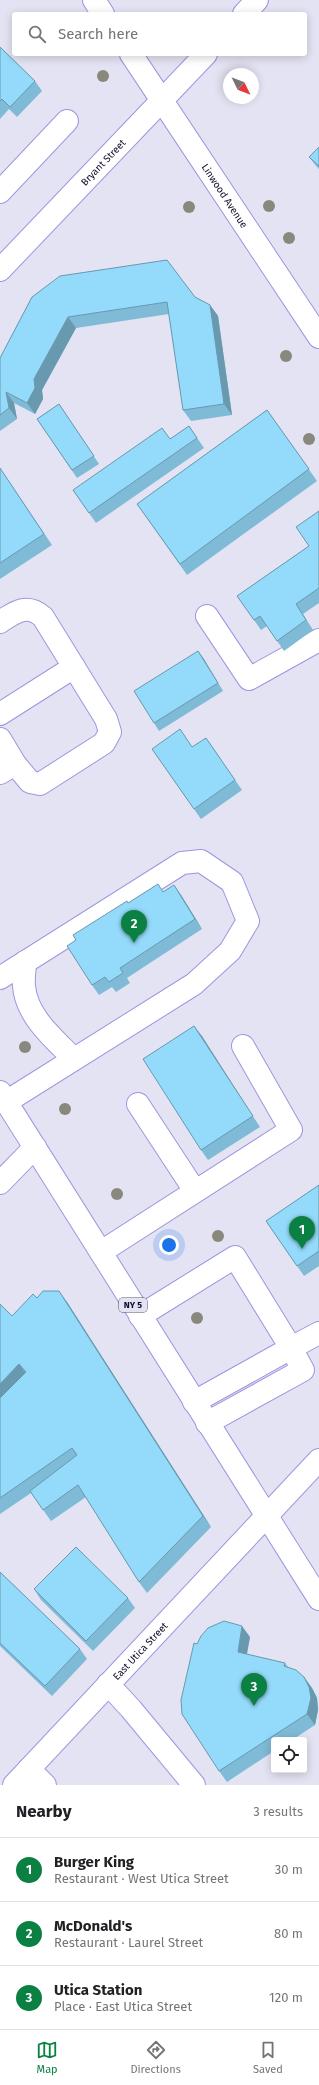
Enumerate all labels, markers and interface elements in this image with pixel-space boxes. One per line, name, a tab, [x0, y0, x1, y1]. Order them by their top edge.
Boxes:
search box	[12, 12, 307, 56]
icon: search	[26, 23, 48, 45]
text: Search here	[58, 25, 138, 43]
north arrow	[223, 68, 259, 104]
street label: Bryant Street	[79, 137, 129, 189]
street label: Linwood Avenue	[199, 162, 250, 230]
pin: 2	[121, 910, 147, 943]
pin: 1	[289, 1216, 315, 1249]
your location	[159, 1235, 179, 1255]
road number: NY 5	[119, 1298, 147, 1312]
street label: East Utica Street	[111, 1620, 171, 1683]
pin: 3	[241, 1673, 267, 1706]
map controls	[271, 1737, 307, 1773]
button: locate	[271, 1737, 307, 1773]
text: Nearby	[16, 1801, 71, 1822]
text: 3 results	[253, 1804, 303, 1819]
text: Burger King	[54, 1853, 134, 1871]
text: 1	[26, 1862, 32, 1877]
text: 30 m	[275, 1862, 303, 1877]
text: Restaurant · West Utica Street	[54, 1871, 229, 1886]
text: McDonald's	[54, 1917, 132, 1935]
text: 2	[26, 1926, 32, 1941]
text: 80 m	[274, 1926, 303, 1941]
text: Restaurant · Laurel Street	[54, 1935, 203, 1950]
text: Utica Station	[54, 1981, 142, 1999]
text: 3	[26, 1990, 32, 2005]
text: 120 m	[269, 1990, 303, 2005]
text: Place · East Utica Street	[54, 1999, 192, 2014]
tab: Map	[36, 2039, 58, 2076]
tab: Directions	[130, 2039, 181, 2076]
tab: Saved	[253, 2039, 283, 2076]

